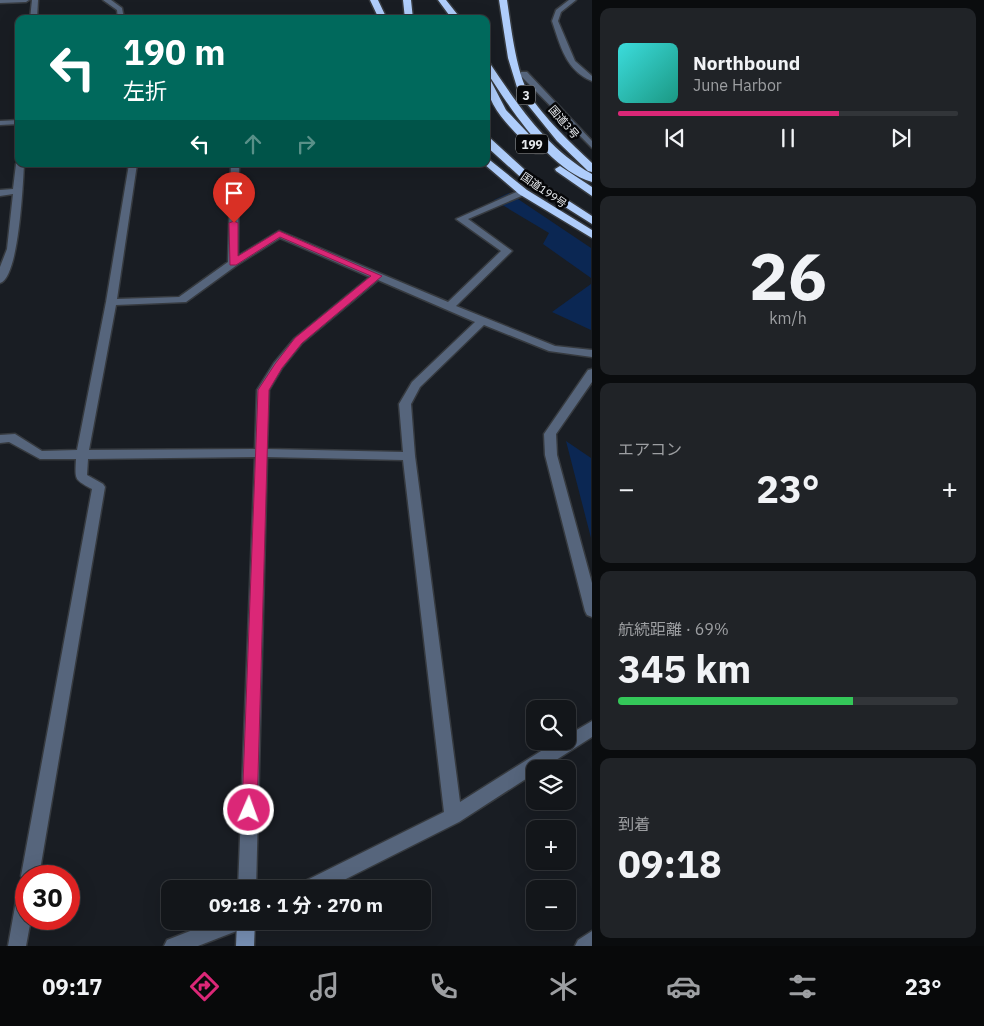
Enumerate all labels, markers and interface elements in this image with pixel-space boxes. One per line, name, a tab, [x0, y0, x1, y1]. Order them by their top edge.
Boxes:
text: 190 m	[123, 29, 226, 75]
icon: left	[40, 35, 105, 100]
text: Northbound	[693, 51, 800, 75]
text: June Harbor	[693, 75, 782, 95]
text: 左折	[123, 76, 167, 105]
road number: 3	[517, 86, 535, 104]
street label: 国道3号	[546, 102, 582, 142]
icon: previous	[661, 124, 689, 152]
icon: pause	[774, 124, 802, 152]
icon: next	[887, 124, 915, 152]
icon: left	[186, 130, 214, 158]
icon: ahead	[239, 130, 267, 158]
icon: right	[292, 130, 320, 158]
road number: 199	[516, 134, 548, 154]
street label: 国道199号	[518, 169, 570, 211]
pin	[213, 172, 255, 223]
icon: arrive	[220, 179, 248, 207]
text: 26	[749, 233, 827, 318]
text: km/h	[769, 308, 807, 328]
text: エアコン	[618, 439, 682, 459]
text: 23°	[756, 464, 820, 513]
text: −	[618, 470, 635, 507]
text: +	[941, 470, 958, 507]
text: 航続距離 · 69%	[618, 619, 729, 639]
text: 345 km	[618, 644, 751, 693]
map controls	[526, 700, 576, 930]
button: search	[526, 700, 576, 750]
button: layers	[526, 760, 576, 810]
position arrow	[222, 783, 274, 835]
text: 到着	[618, 814, 650, 834]
button: +	[526, 820, 576, 870]
text: 09:18	[618, 839, 722, 888]
speed limit sign: 30	[15, 865, 80, 930]
button: −	[526, 880, 576, 930]
text: 09:18 · 1 分 · 270 m	[209, 893, 383, 917]
icon: directions	[187, 969, 222, 1004]
icon: music	[307, 969, 342, 1004]
icon: phone	[426, 969, 461, 1004]
icon: climate	[546, 969, 581, 1004]
icon: car	[666, 969, 701, 1004]
icon: filters	[785, 969, 820, 1004]
text: 09:17	[42, 972, 102, 1001]
text: 23°	[905, 972, 942, 1001]

